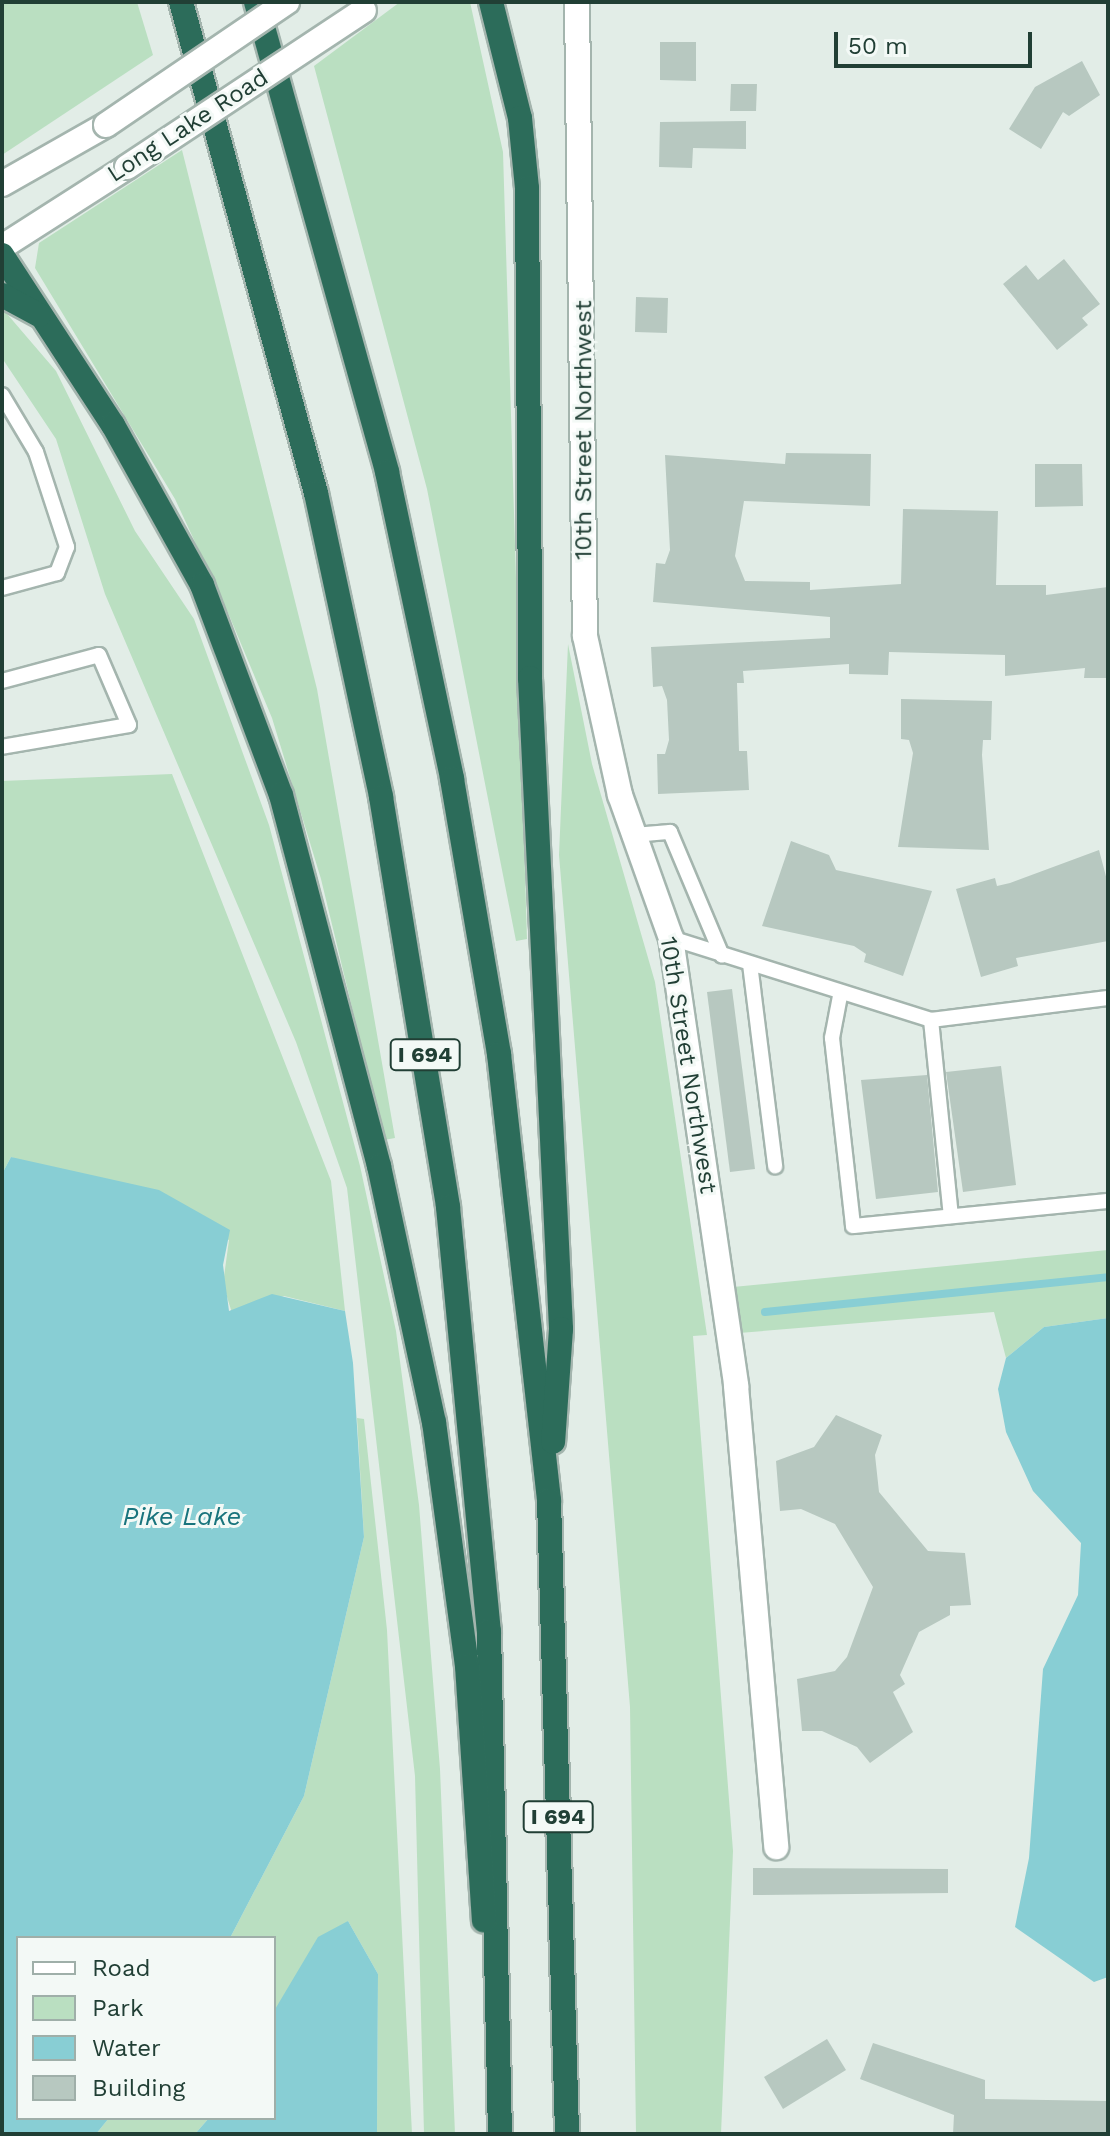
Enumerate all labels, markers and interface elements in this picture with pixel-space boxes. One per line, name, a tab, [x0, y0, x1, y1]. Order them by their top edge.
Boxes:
scale bar	[838, 16, 1036, 66]
text: 50 m	[848, 32, 908, 60]
street label: Long Lake Road	[102, 63, 274, 189]
street label: 10th Street Northwest	[570, 300, 598, 560]
street label: 10th Street Northwest	[653, 935, 723, 1195]
road number: I 694	[389, 1037, 461, 1073]
water label: Pike Lake	[123, 1501, 241, 1533]
road number: I 694	[522, 1799, 594, 1835]
legend	[16, 1936, 276, 2120]
text: Road	[92, 1954, 151, 1982]
text: Park	[92, 1994, 144, 2022]
text: Water	[92, 2034, 161, 2062]
text: Building	[92, 2074, 185, 2102]

